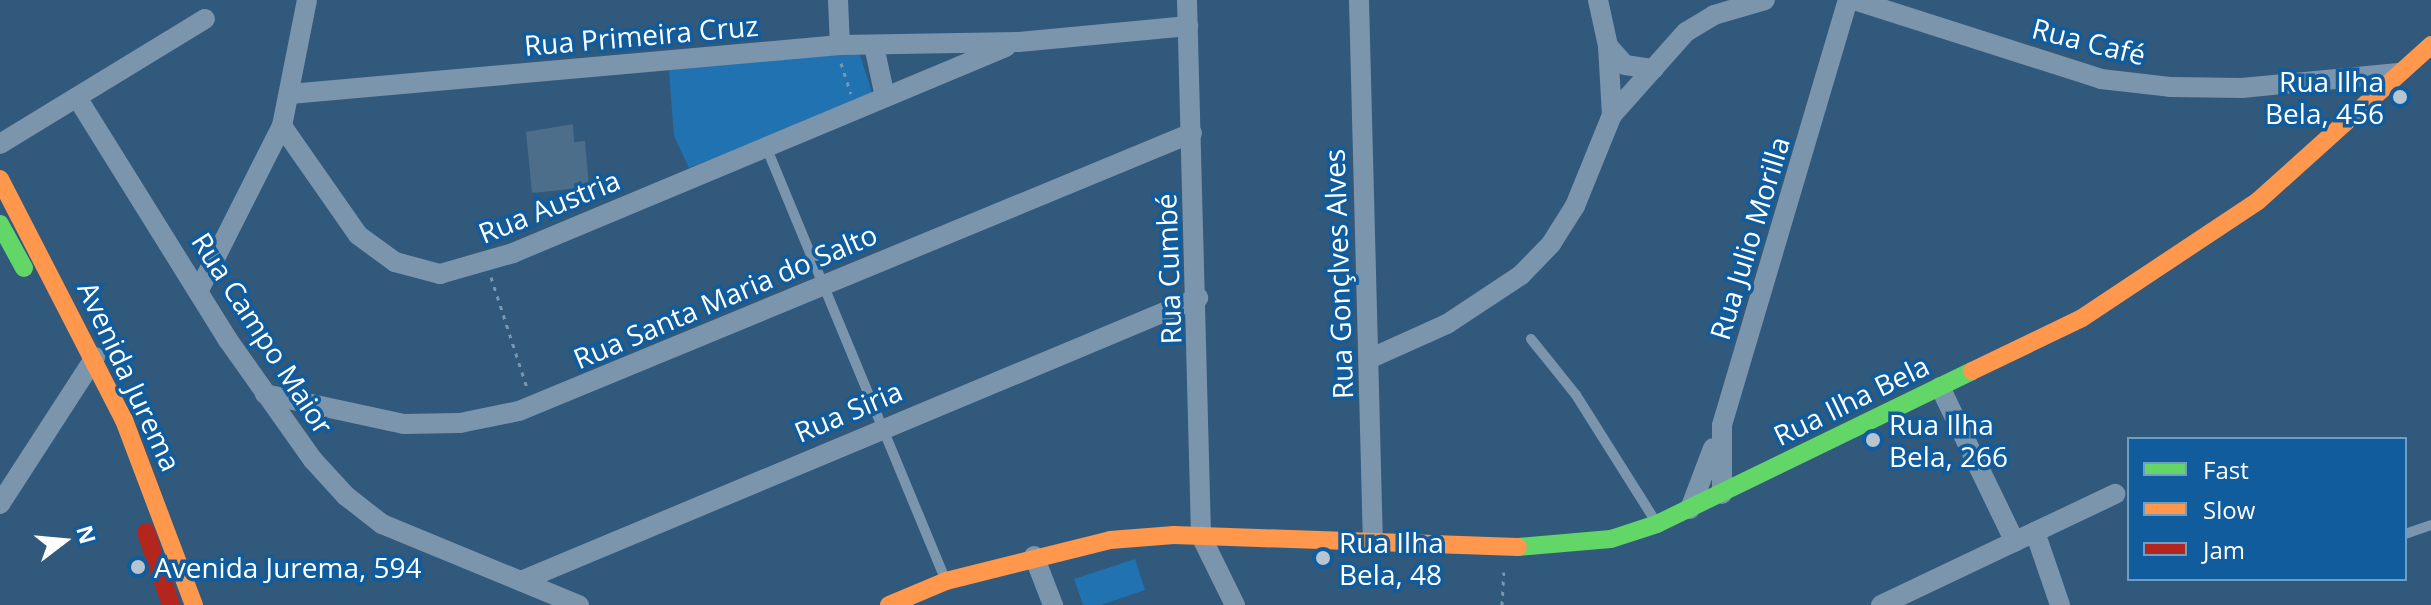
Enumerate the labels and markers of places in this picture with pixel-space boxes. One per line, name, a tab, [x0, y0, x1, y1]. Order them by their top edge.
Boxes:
place label: Rua Ilha Bela, 456	[2265, 64, 2384, 130]
marker: Rua Ilha Bela, 456	[2391, 88, 2409, 106]
place label: Rua Ilha Bela, 266	[1889, 407, 2008, 473]
marker: Rua Ilha Bela, 266	[1864, 431, 1882, 449]
place label: Rua Ilha Bela, 48	[1339, 525, 1444, 591]
marker: Rua Ilha Bela, 48	[1314, 549, 1332, 567]
place label: Avenida Jurema, 594	[154, 550, 422, 584]
marker: Avenida Jurema, 594	[129, 558, 147, 576]

